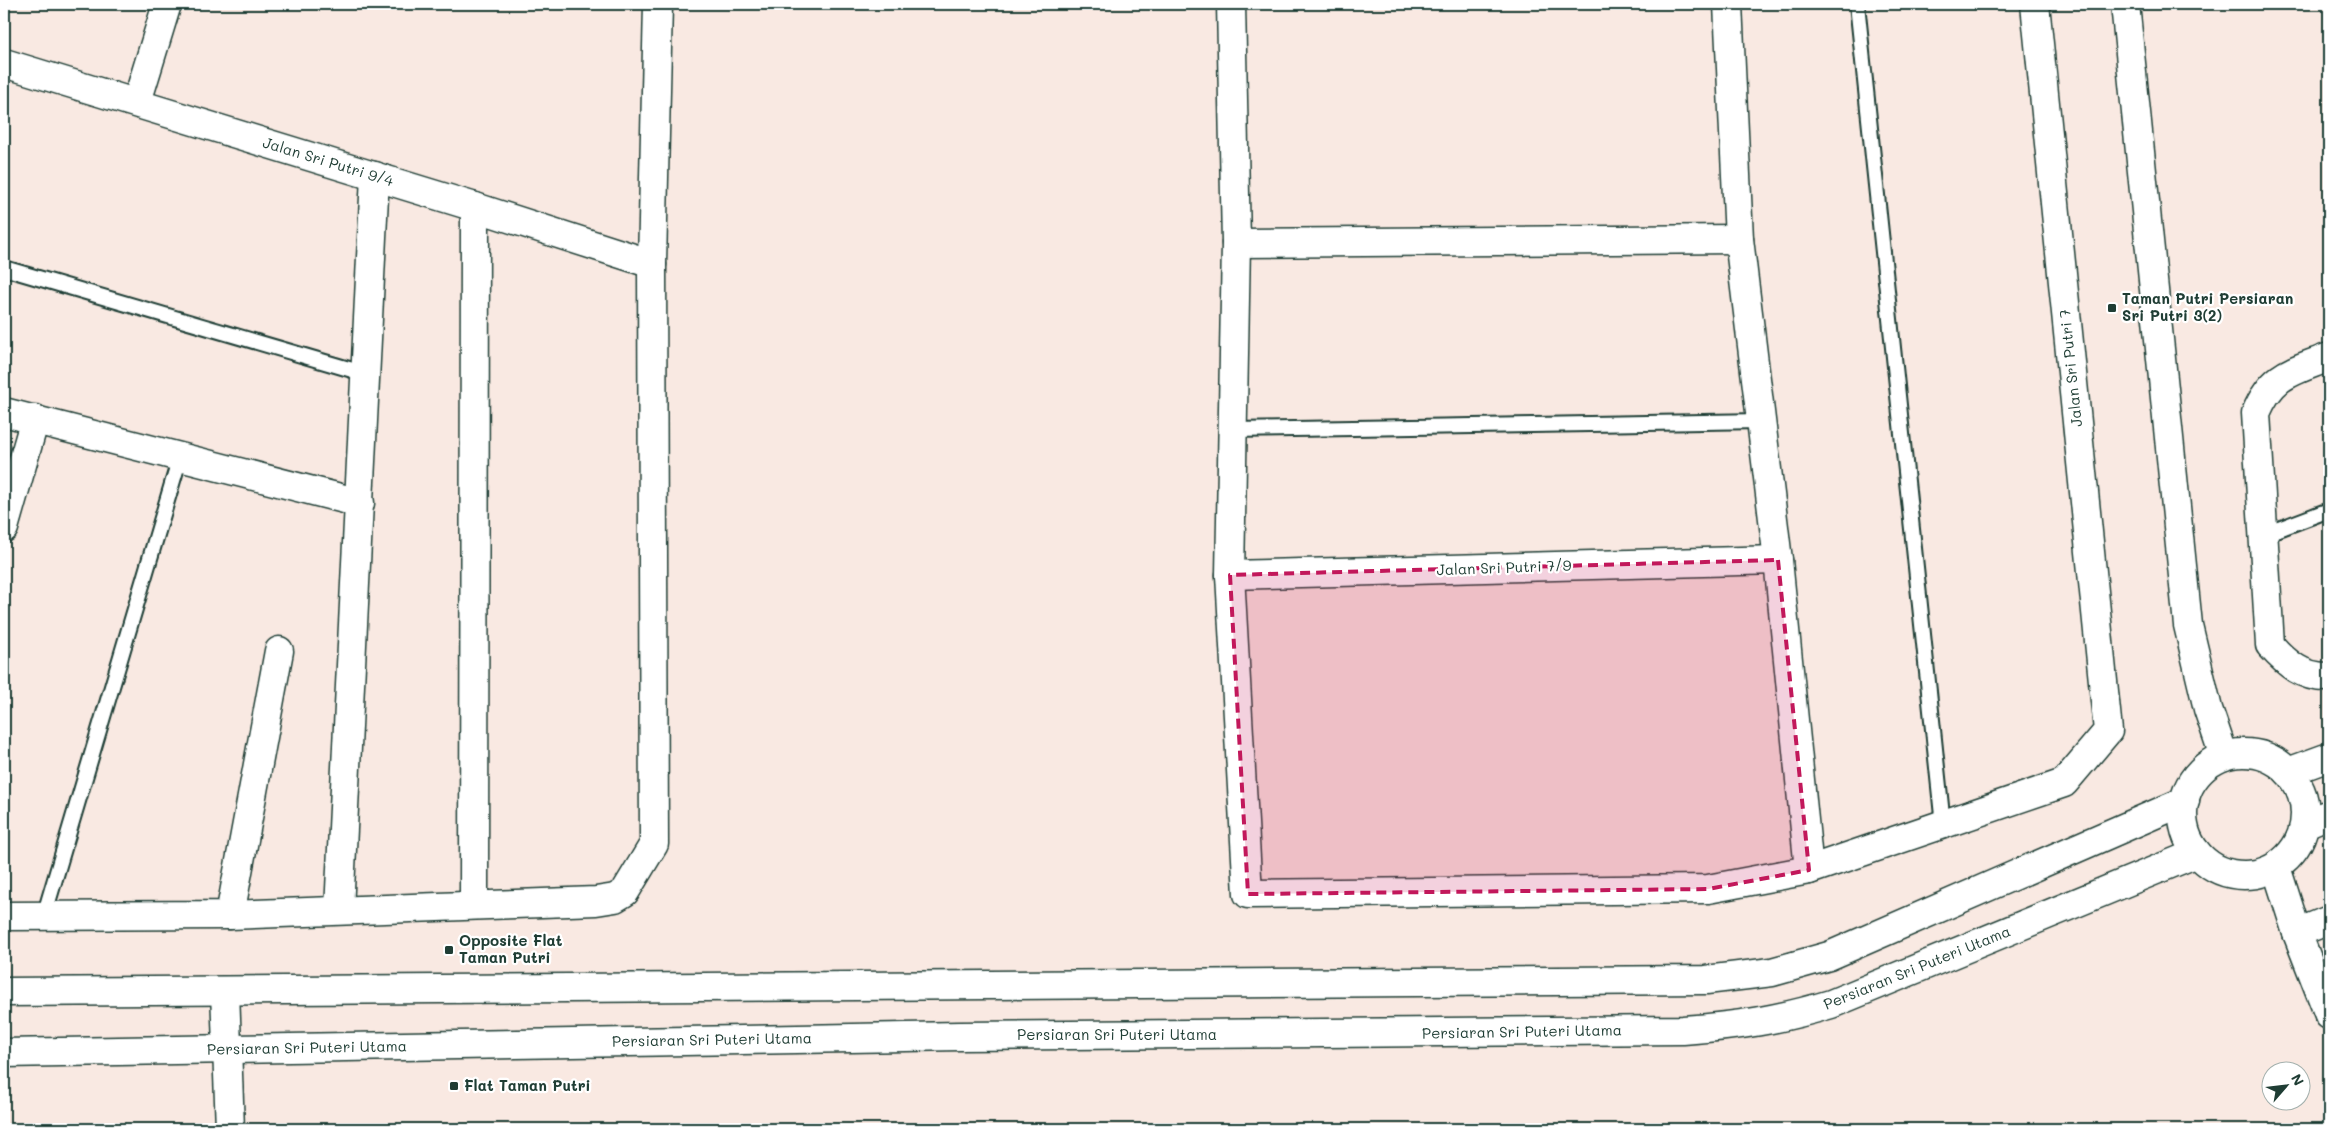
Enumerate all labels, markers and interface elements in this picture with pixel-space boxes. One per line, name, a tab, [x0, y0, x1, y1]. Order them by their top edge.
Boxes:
street label: Jalan Sri Putri 9/4	[261, 132, 396, 190]
place label: Taman Putri Persiaran Sri Putri 3(2)	[2122, 288, 2293, 325]
marker: Taman Putri Persiaran Sri Putri 3(2)	[2106, 302, 2118, 314]
street label: Jalan Sri Putri 7	[2054, 308, 2086, 428]
street label: Jalan Sri Putri 7/9	[1436, 555, 1572, 579]
street label: Persiaran Sri Puteri Utama	[1820, 920, 2013, 1014]
place label: Opposite Flat Taman Putri	[459, 930, 563, 967]
marker: Opposite Flat Taman Putri	[443, 944, 455, 956]
street label: Persiaran Sri Puteri Utama	[1422, 1019, 1622, 1043]
street label: Persiaran Sri Puteri Utama	[1017, 1024, 1217, 1044]
street label: Persiaran Sri Puteri Utama	[612, 1027, 812, 1051]
street label: Persiaran Sri Puteri Utama	[207, 1035, 407, 1059]
north arrow	[2260, 1060, 2310, 1110]
text: N	[2287, 1071, 2309, 1089]
place label: Flat Taman Putri	[464, 1075, 591, 1095]
marker: Flat Taman Putri	[448, 1080, 460, 1092]

